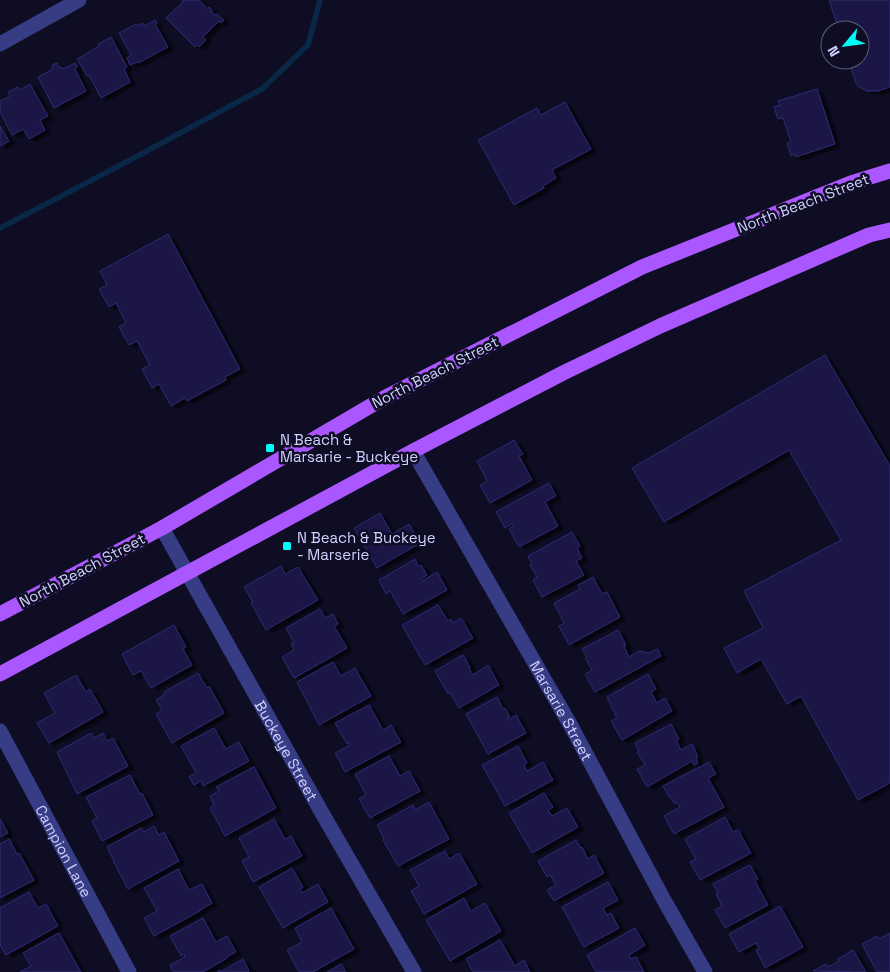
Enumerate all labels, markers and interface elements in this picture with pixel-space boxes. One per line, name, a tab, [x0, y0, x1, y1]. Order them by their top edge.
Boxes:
north arrow	[820, 20, 870, 70]
text: N	[823, 43, 844, 60]
street label: North Beach Street	[734, 169, 872, 237]
street label: North Beach Street	[368, 332, 502, 412]
place label: N Beach & Marsarie - Buckeye	[280, 430, 418, 466]
marker: N Beach & Marsarie - Buckeye	[264, 442, 276, 454]
place label: N Beach & Buckeye - Marserie	[297, 528, 436, 564]
street label: North Beach Street	[16, 529, 148, 611]
marker: N Beach & Buckeye - Marserie	[281, 540, 293, 552]
street label: Marsarie Street	[526, 657, 597, 764]
street label: Buckeye Street	[251, 697, 323, 804]
street label: Campion Lane	[32, 802, 97, 900]

